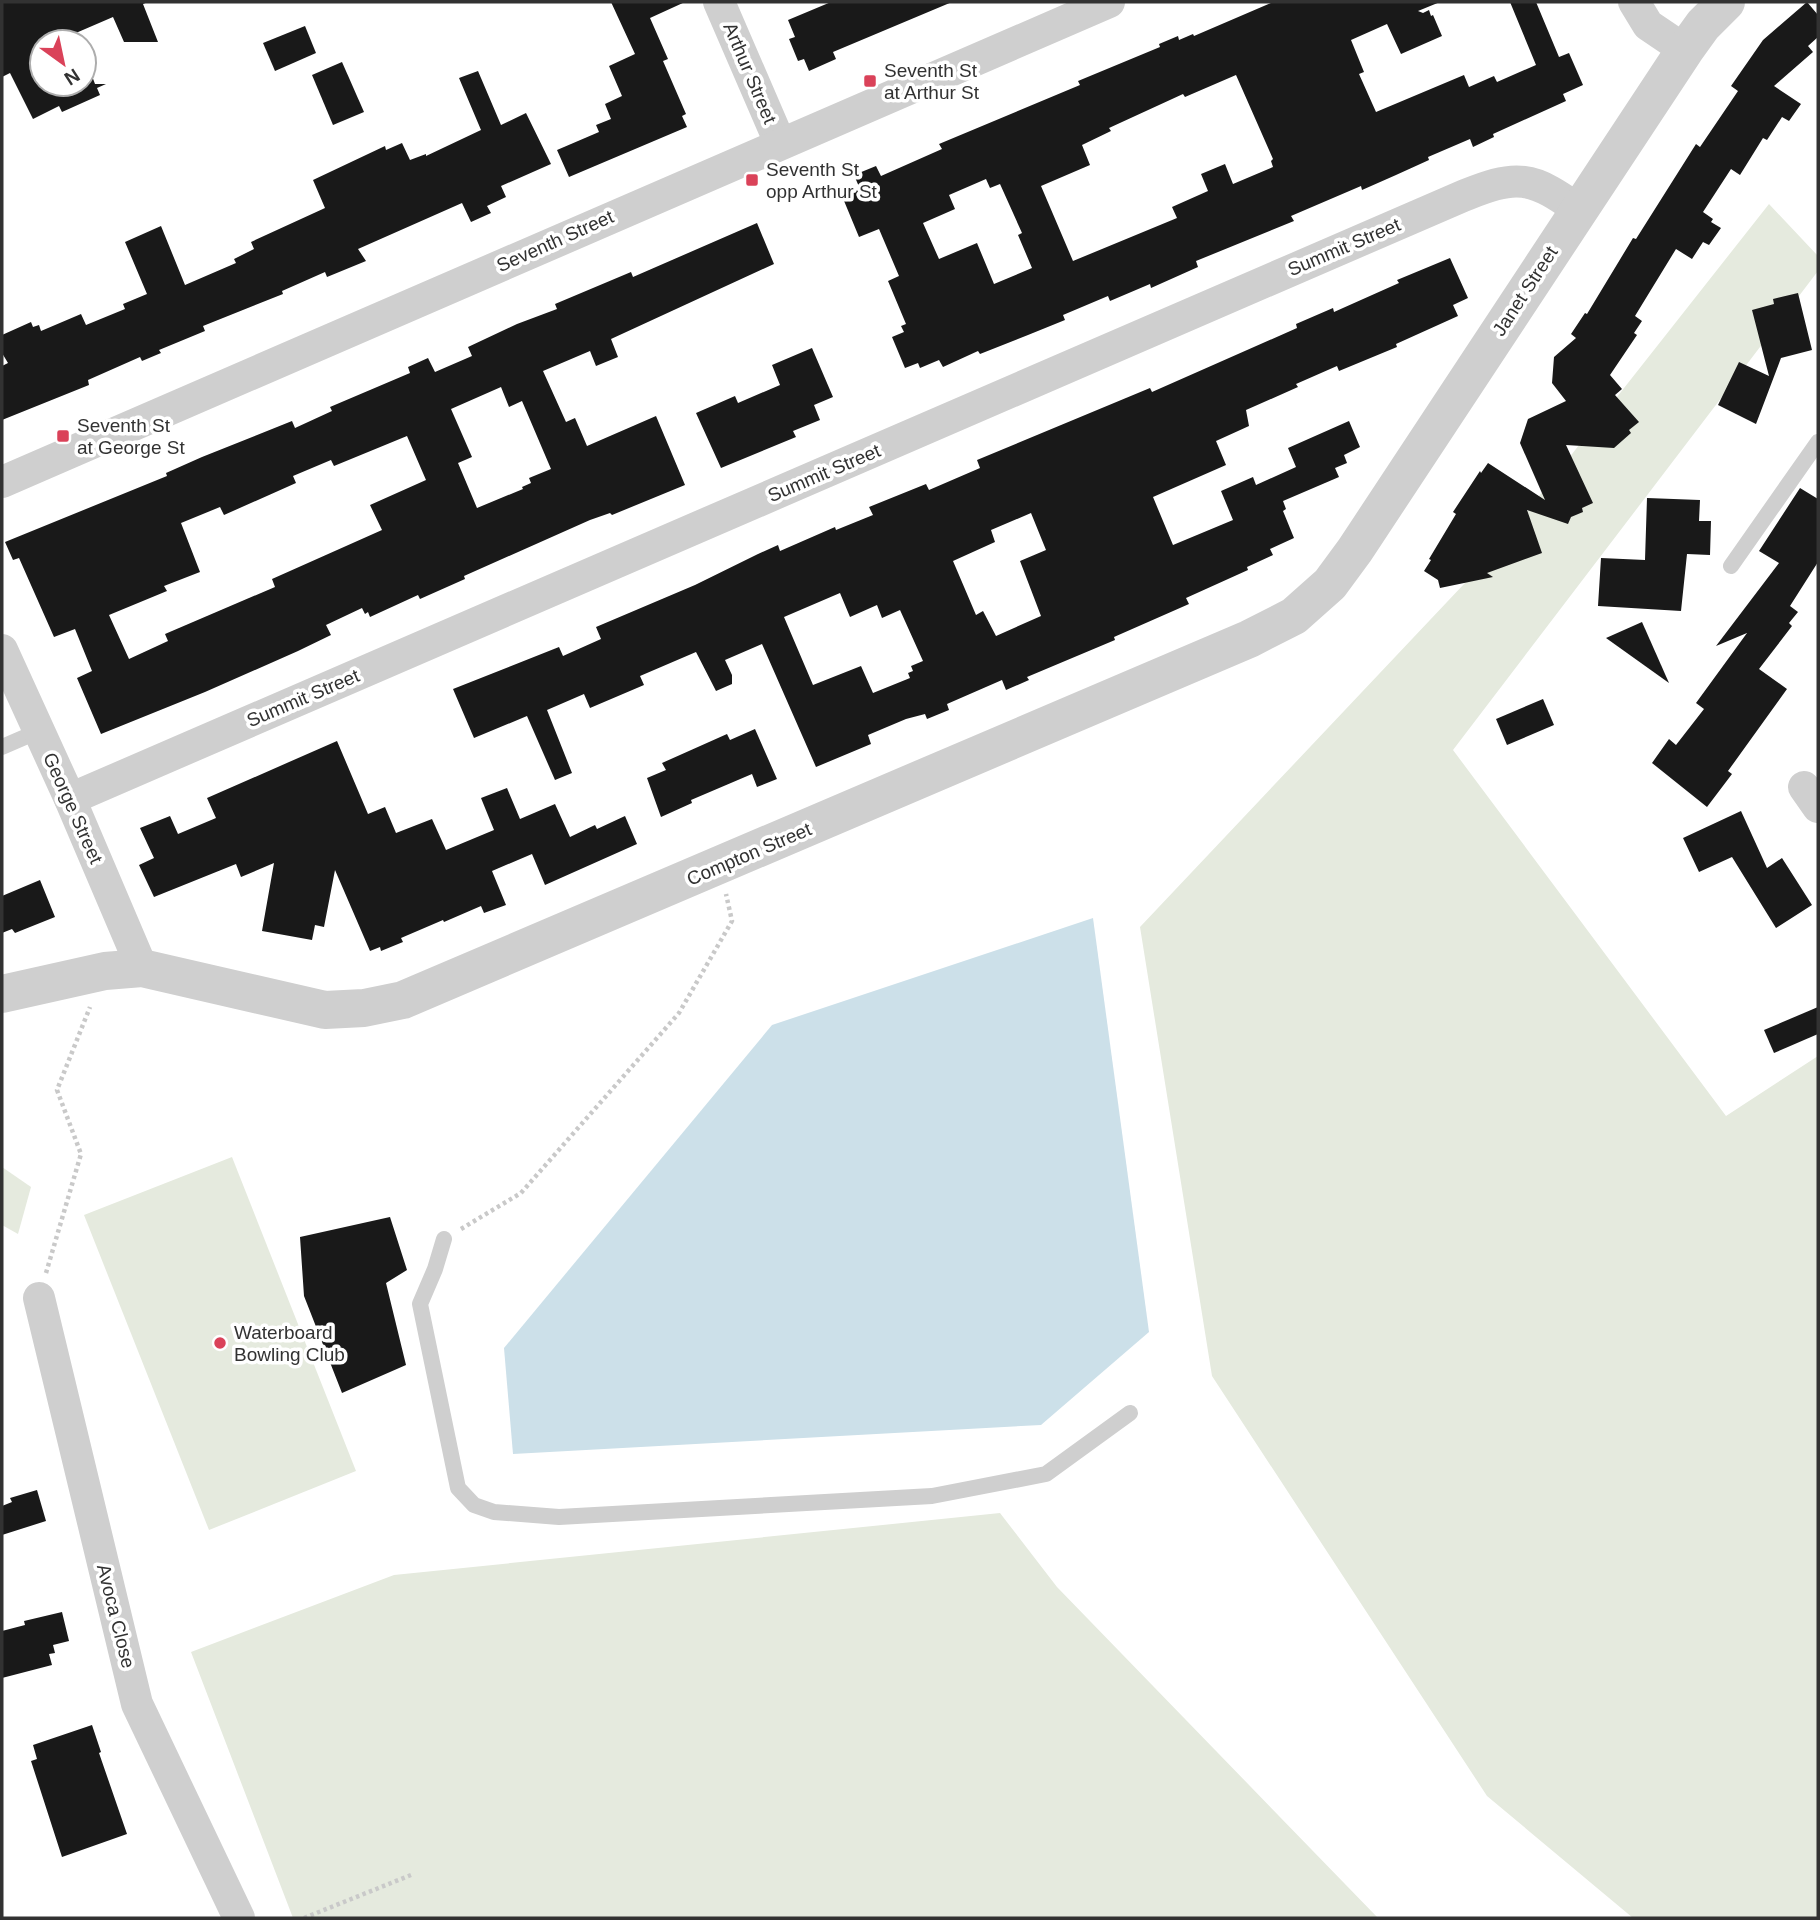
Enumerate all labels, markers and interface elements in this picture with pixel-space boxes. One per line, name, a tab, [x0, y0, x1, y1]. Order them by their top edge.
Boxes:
street label: Arthur Street	[719, 19, 781, 127]
north arrow	[28, 28, 98, 98]
place label: Seventh St at Arthur St	[884, 60, 980, 103]
text: N	[61, 64, 83, 89]
marker: Seventh St at Arthur St	[862, 73, 878, 89]
place label: Seventh St opp Arthur St	[766, 159, 878, 202]
marker: Seventh St opp Arthur St	[744, 172, 760, 188]
street label: Seventh Street	[493, 206, 617, 276]
street label: Summit Street	[1284, 214, 1404, 280]
street label: Janet Street	[1488, 242, 1562, 340]
place label: Seventh St at George St	[77, 415, 185, 458]
marker: Seventh St at George St	[55, 428, 71, 444]
street label: Summit Street	[764, 440, 884, 506]
street label: Summit Street	[243, 665, 363, 731]
street label: George Street	[39, 749, 107, 867]
street label: Compton Street	[684, 818, 815, 890]
place label: Waterboard Bowling Club	[234, 1322, 345, 1365]
marker: Waterboard Bowling Club	[212, 1335, 228, 1351]
street label: Avoca Close	[93, 1562, 139, 1670]

